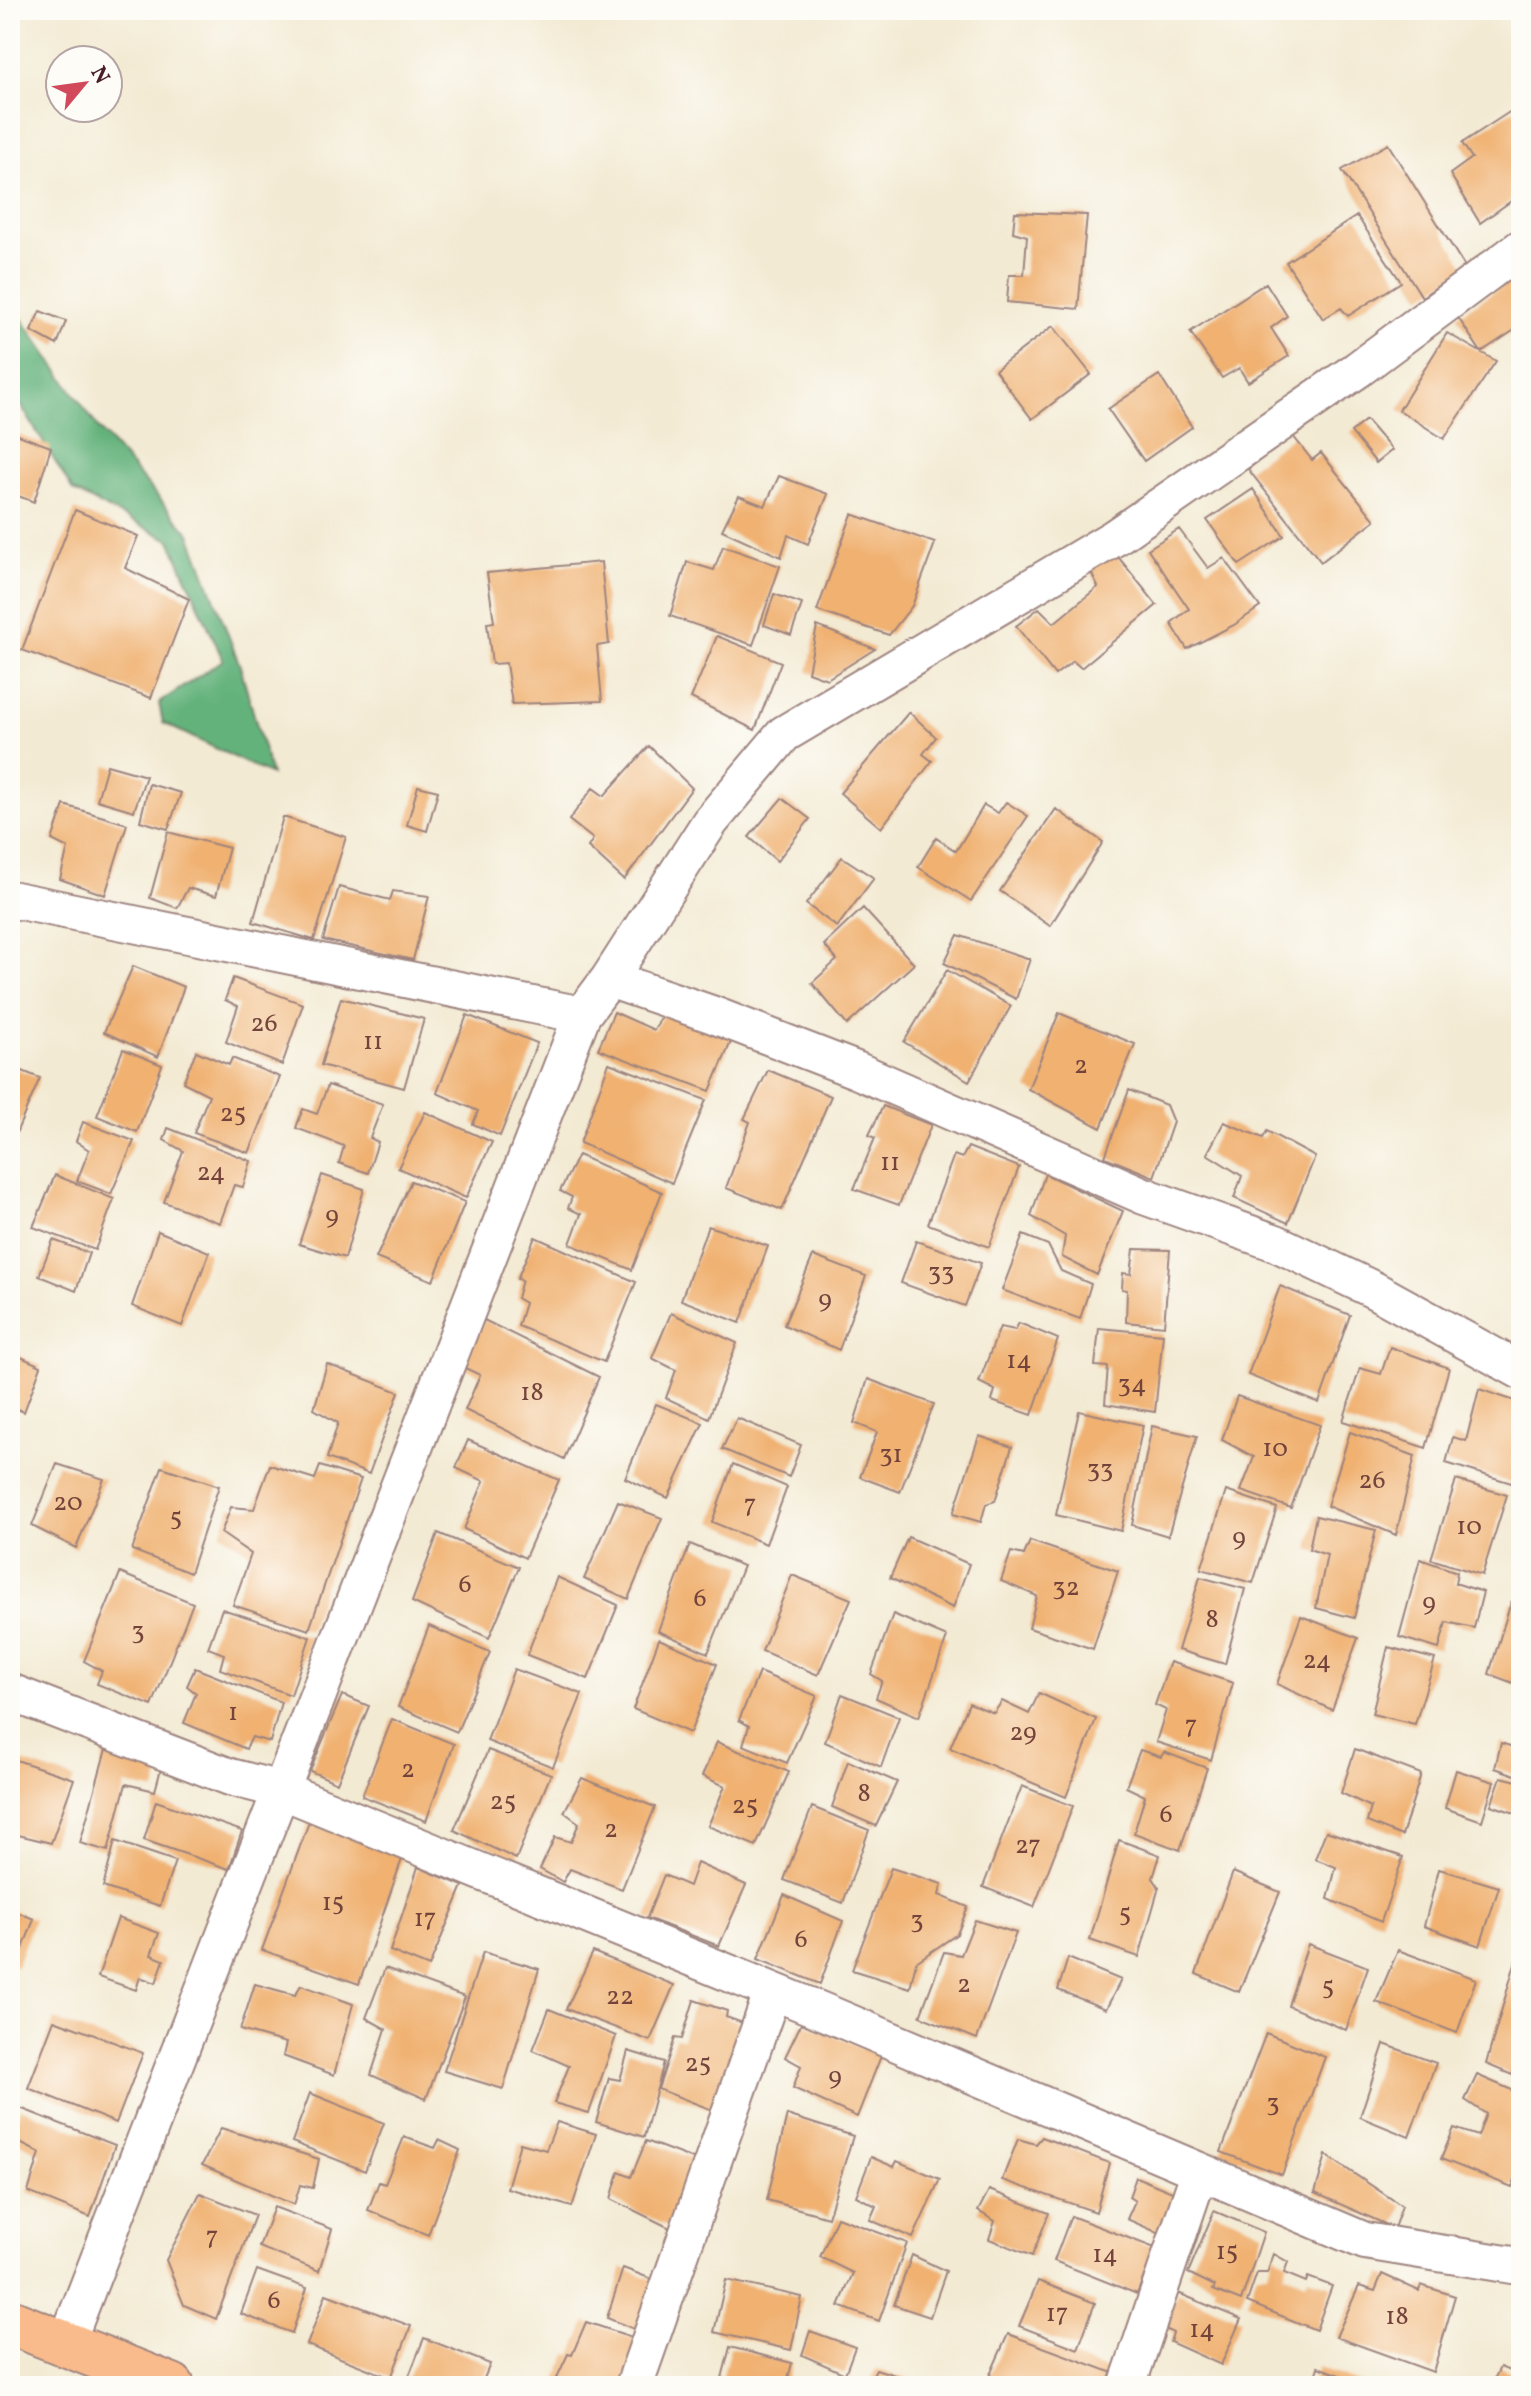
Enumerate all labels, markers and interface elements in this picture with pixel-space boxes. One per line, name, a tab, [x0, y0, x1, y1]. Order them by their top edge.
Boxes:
north arrow	[44, 44, 124, 124]
text: N	[82, 61, 117, 90]
house number: 26	[250, 1006, 278, 1042]
house number: 11	[363, 1024, 383, 1060]
house number: 2	[1074, 1048, 1088, 1084]
house number: 25	[220, 1096, 246, 1132]
house number: 11	[880, 1145, 900, 1181]
house number: 24	[197, 1155, 225, 1191]
house number: 9	[325, 1198, 339, 1234]
house number: 33	[928, 1255, 954, 1291]
house number: 9	[818, 1282, 832, 1318]
house number: 14	[1006, 1343, 1032, 1379]
house number: 34	[1118, 1367, 1146, 1403]
house number: 18	[520, 1375, 544, 1411]
house number: 10	[1262, 1431, 1288, 1467]
house number: 31	[879, 1437, 903, 1473]
house number: 33	[1087, 1452, 1113, 1488]
house number: 26	[1358, 1463, 1386, 1499]
house number: 20	[53, 1485, 83, 1521]
house number: 7	[744, 1487, 756, 1523]
house number: 5	[170, 1500, 182, 1536]
house number: 10	[1456, 1509, 1482, 1545]
house number: 9	[1232, 1520, 1246, 1556]
house number: 6	[458, 1567, 472, 1603]
house number: 32	[1052, 1570, 1080, 1606]
house number: 6	[693, 1581, 707, 1617]
house number: 9	[1422, 1585, 1436, 1621]
house number: 8	[1205, 1602, 1219, 1638]
house number: 3	[131, 1614, 145, 1650]
house number: 24	[1303, 1643, 1331, 1679]
house number: 1	[228, 1695, 238, 1731]
house number: 7	[1185, 1708, 1197, 1744]
house number: 29	[1009, 1715, 1037, 1751]
house number: 2	[401, 1752, 415, 1788]
house number: 8	[857, 1776, 871, 1812]
house number: 25	[490, 1784, 516, 1820]
house number: 25	[732, 1788, 758, 1824]
house number: 6	[1159, 1797, 1173, 1833]
house number: 2	[604, 1812, 618, 1848]
house number: 27	[1015, 1828, 1041, 1864]
house number: 15	[322, 1885, 344, 1921]
house number: 5	[1119, 1896, 1131, 1932]
house number: 17	[414, 1901, 436, 1937]
house number: 3	[910, 1903, 924, 1939]
house number: 6	[794, 1922, 808, 1958]
house number: 2	[957, 1967, 971, 2003]
house number: 5	[1322, 1969, 1334, 2005]
house number: 22	[606, 1979, 634, 2015]
house number: 25	[685, 2046, 711, 2082]
house number: 9	[828, 2059, 842, 2095]
house number: 3	[1266, 2086, 1280, 2122]
house number: 7	[206, 2219, 218, 2255]
house number: 15	[1216, 2234, 1238, 2270]
house number: 14	[1092, 2237, 1118, 2273]
house number: 6	[267, 2283, 281, 2319]
house number: 17	[1046, 2296, 1068, 2332]
house number: 18	[1385, 2299, 1409, 2335]
house number: 14	[1189, 2312, 1215, 2348]

